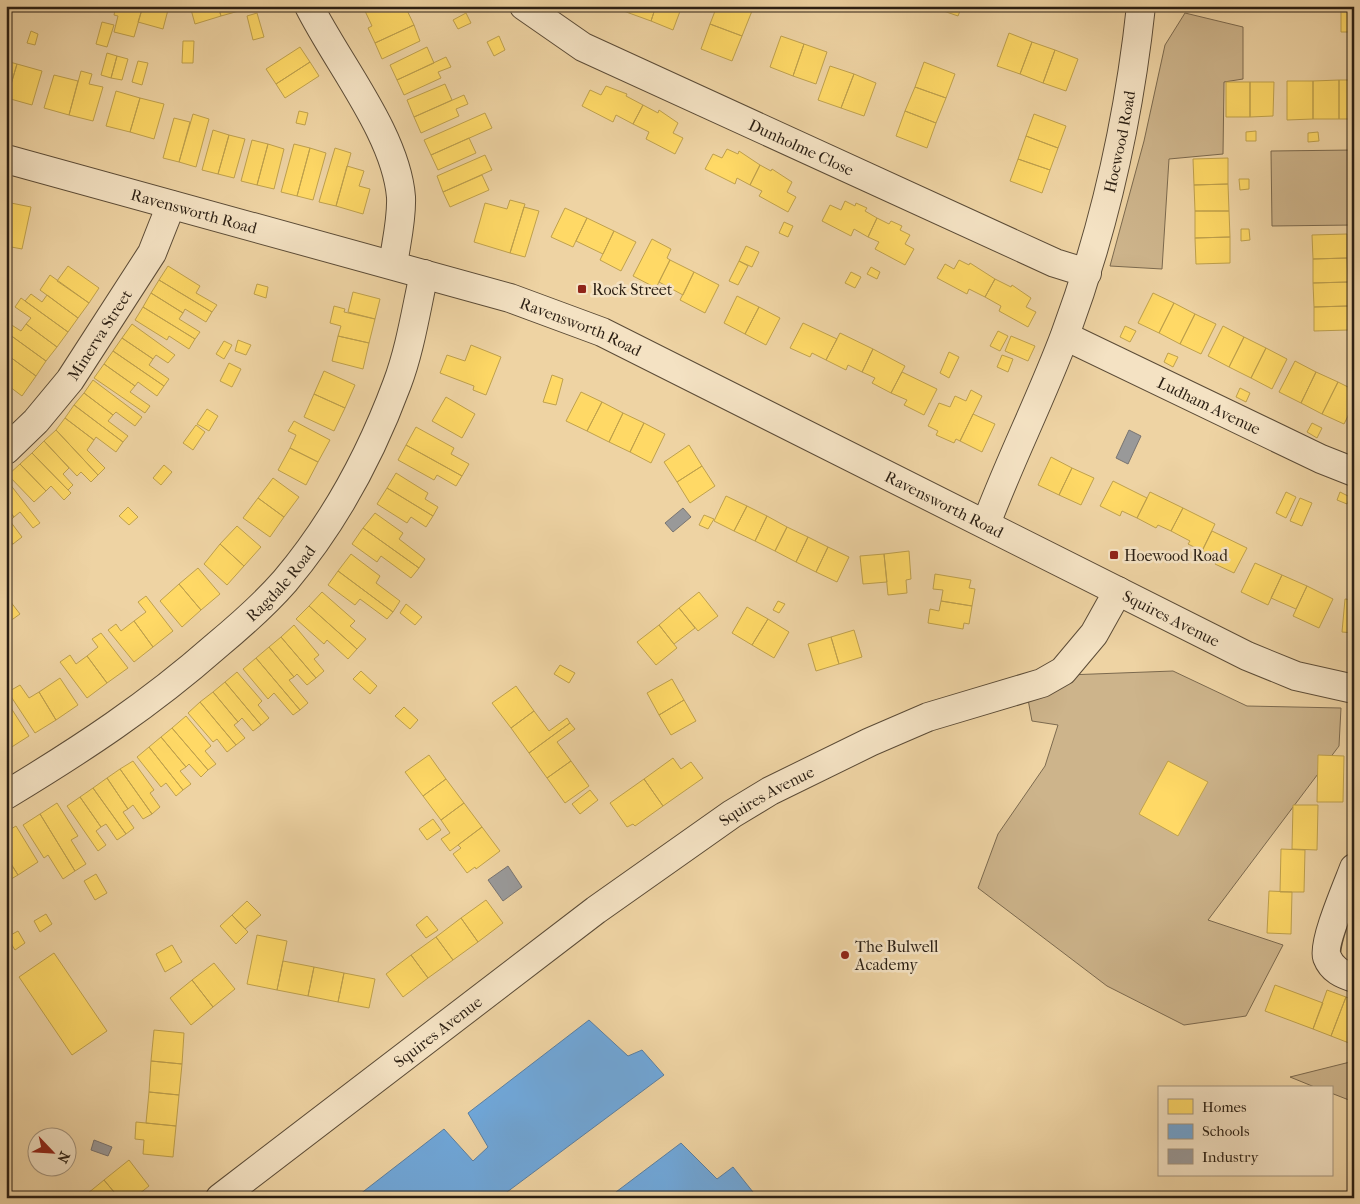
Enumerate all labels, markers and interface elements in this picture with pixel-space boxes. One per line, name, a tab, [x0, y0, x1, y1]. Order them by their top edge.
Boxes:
street label: Hoewood Road	[1100, 89, 1139, 195]
street label: Dunholme Close	[746, 115, 857, 180]
street label: Ravensworth Road	[129, 185, 259, 238]
place label: Rock Street	[592, 280, 673, 299]
marker: Rock Street	[576, 283, 588, 295]
street label: Minerva Street	[63, 286, 136, 384]
street label: Ravensworth Road	[517, 293, 645, 360]
street label: Ludham Avenue	[1154, 373, 1264, 439]
street label: Ravensworth Road	[882, 467, 1007, 542]
street label: Ragdale Road	[242, 542, 320, 625]
place label: Hoewood Road	[1124, 546, 1228, 565]
marker: Hoewood Road	[1108, 549, 1120, 561]
street label: Squires Avenue	[1119, 586, 1223, 651]
street label: Squires Avenue	[715, 762, 817, 830]
place label: The Bulwell Academy	[854, 937, 939, 974]
marker: The Bulwell Academy	[839, 949, 851, 961]
street label: Squires Avenue	[390, 992, 486, 1072]
legend	[1158, 1086, 1332, 1176]
text: Homes	[1202, 1098, 1247, 1116]
text: Schools	[1202, 1122, 1250, 1140]
north arrow	[28, 1126, 78, 1176]
text: Industry	[1202, 1148, 1259, 1166]
text: N	[53, 1149, 73, 1166]

